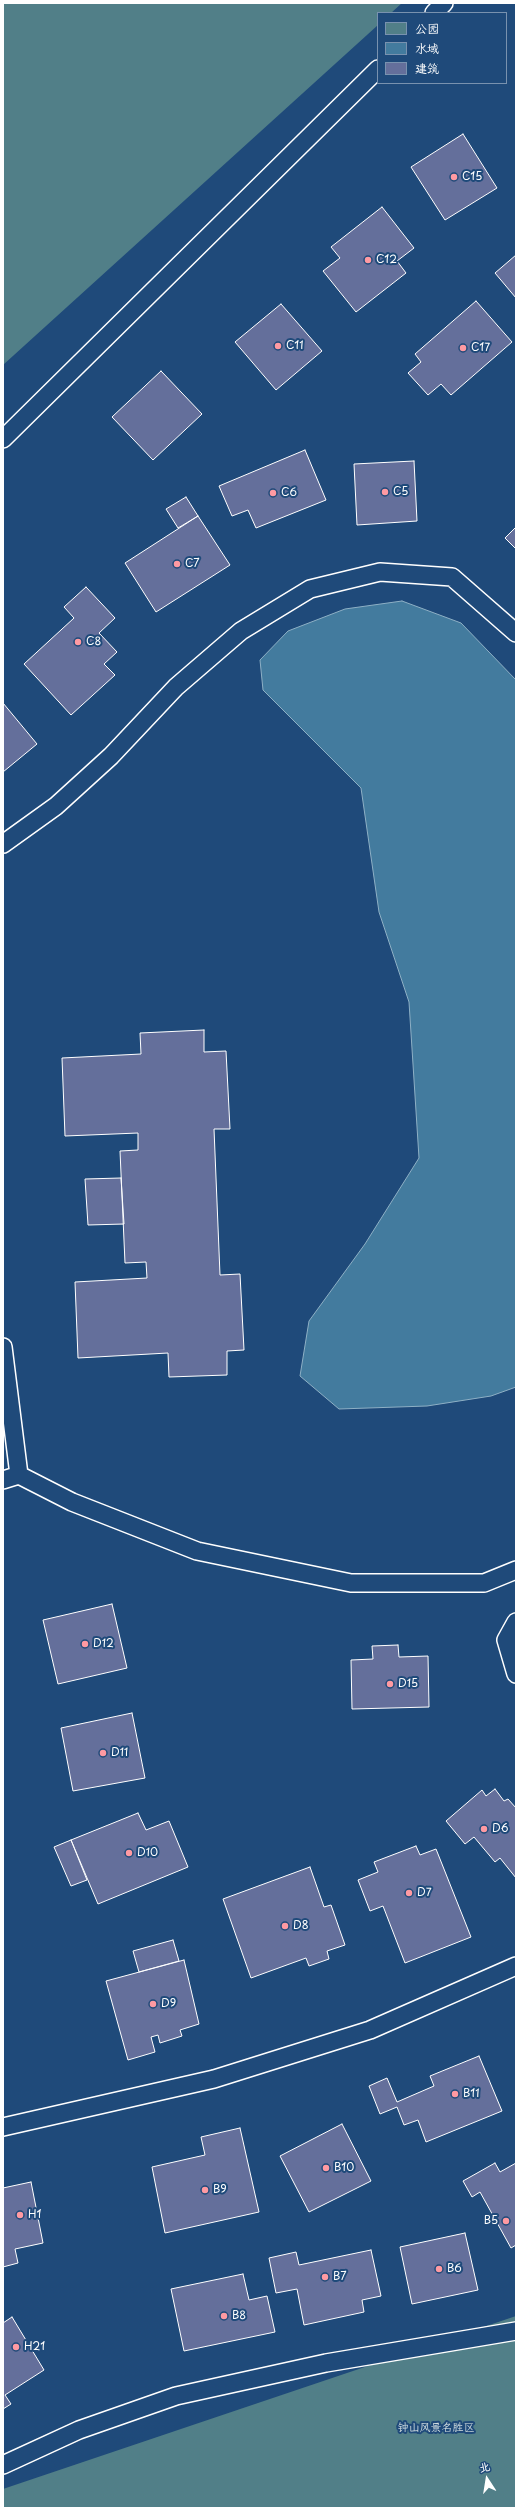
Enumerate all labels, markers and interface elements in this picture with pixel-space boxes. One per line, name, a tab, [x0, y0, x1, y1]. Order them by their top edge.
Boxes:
legend	[377, 12, 507, 84]
text: 公园	[415, 19, 439, 37]
text: 水域	[415, 39, 439, 57]
text: 建筑	[415, 59, 439, 77]
place label: C15	[462, 170, 482, 184]
marker: C15	[449, 172, 459, 182]
place label: C12	[376, 253, 397, 267]
marker: C12	[363, 255, 373, 265]
place label: C11	[286, 339, 303, 353]
marker: C11	[273, 341, 283, 351]
place label: C17	[471, 341, 490, 355]
marker: C17	[458, 343, 468, 353]
place label: C5	[393, 485, 408, 499]
place label: C6	[281, 486, 297, 500]
marker: C5	[380, 487, 390, 497]
marker: C6	[268, 488, 278, 498]
place label: C7	[185, 557, 200, 571]
marker: C7	[172, 559, 182, 569]
place label: C8	[86, 635, 101, 649]
marker: C8	[73, 637, 83, 647]
place label: D12	[93, 1637, 114, 1651]
marker: D12	[80, 1639, 90, 1649]
place label: D15	[398, 1677, 418, 1691]
marker: D15	[385, 1679, 395, 1689]
place label: D11	[111, 1746, 128, 1760]
marker: D11	[98, 1748, 108, 1758]
place label: D6	[492, 1822, 508, 1836]
marker: D6	[479, 1824, 489, 1834]
place label: D10	[137, 1846, 158, 1860]
marker: D10	[124, 1848, 134, 1858]
place label: D7	[417, 1886, 432, 1900]
marker: D7	[404, 1888, 414, 1898]
place label: D8	[293, 1919, 309, 1933]
marker: D8	[280, 1921, 290, 1931]
place label: D9	[161, 1997, 176, 2011]
marker: D9	[148, 1999, 158, 2009]
place label: B11	[463, 2087, 479, 2101]
marker: B11	[450, 2089, 460, 2099]
place label: B10	[334, 2161, 354, 2175]
marker: B10	[321, 2163, 331, 2173]
place label: B9	[213, 2183, 227, 2197]
marker: B9	[200, 2185, 210, 2195]
place label: H1	[28, 2208, 41, 2222]
marker: H1	[15, 2210, 25, 2220]
place label: B5	[484, 2214, 498, 2228]
marker: B5	[501, 2216, 511, 2226]
place label: B6	[447, 2262, 462, 2276]
marker: B6	[434, 2264, 444, 2274]
place label: B7	[333, 2270, 347, 2284]
marker: B7	[320, 2272, 330, 2282]
place label: B8	[232, 2309, 246, 2323]
marker: B8	[219, 2311, 229, 2321]
place label: H21	[24, 2340, 45, 2354]
marker: H21	[11, 2342, 21, 2352]
park label: 钟山风景名胜区	[398, 2421, 474, 2435]
text: 北	[477, 2457, 492, 2476]
north arrow	[467, 2459, 507, 2499]

